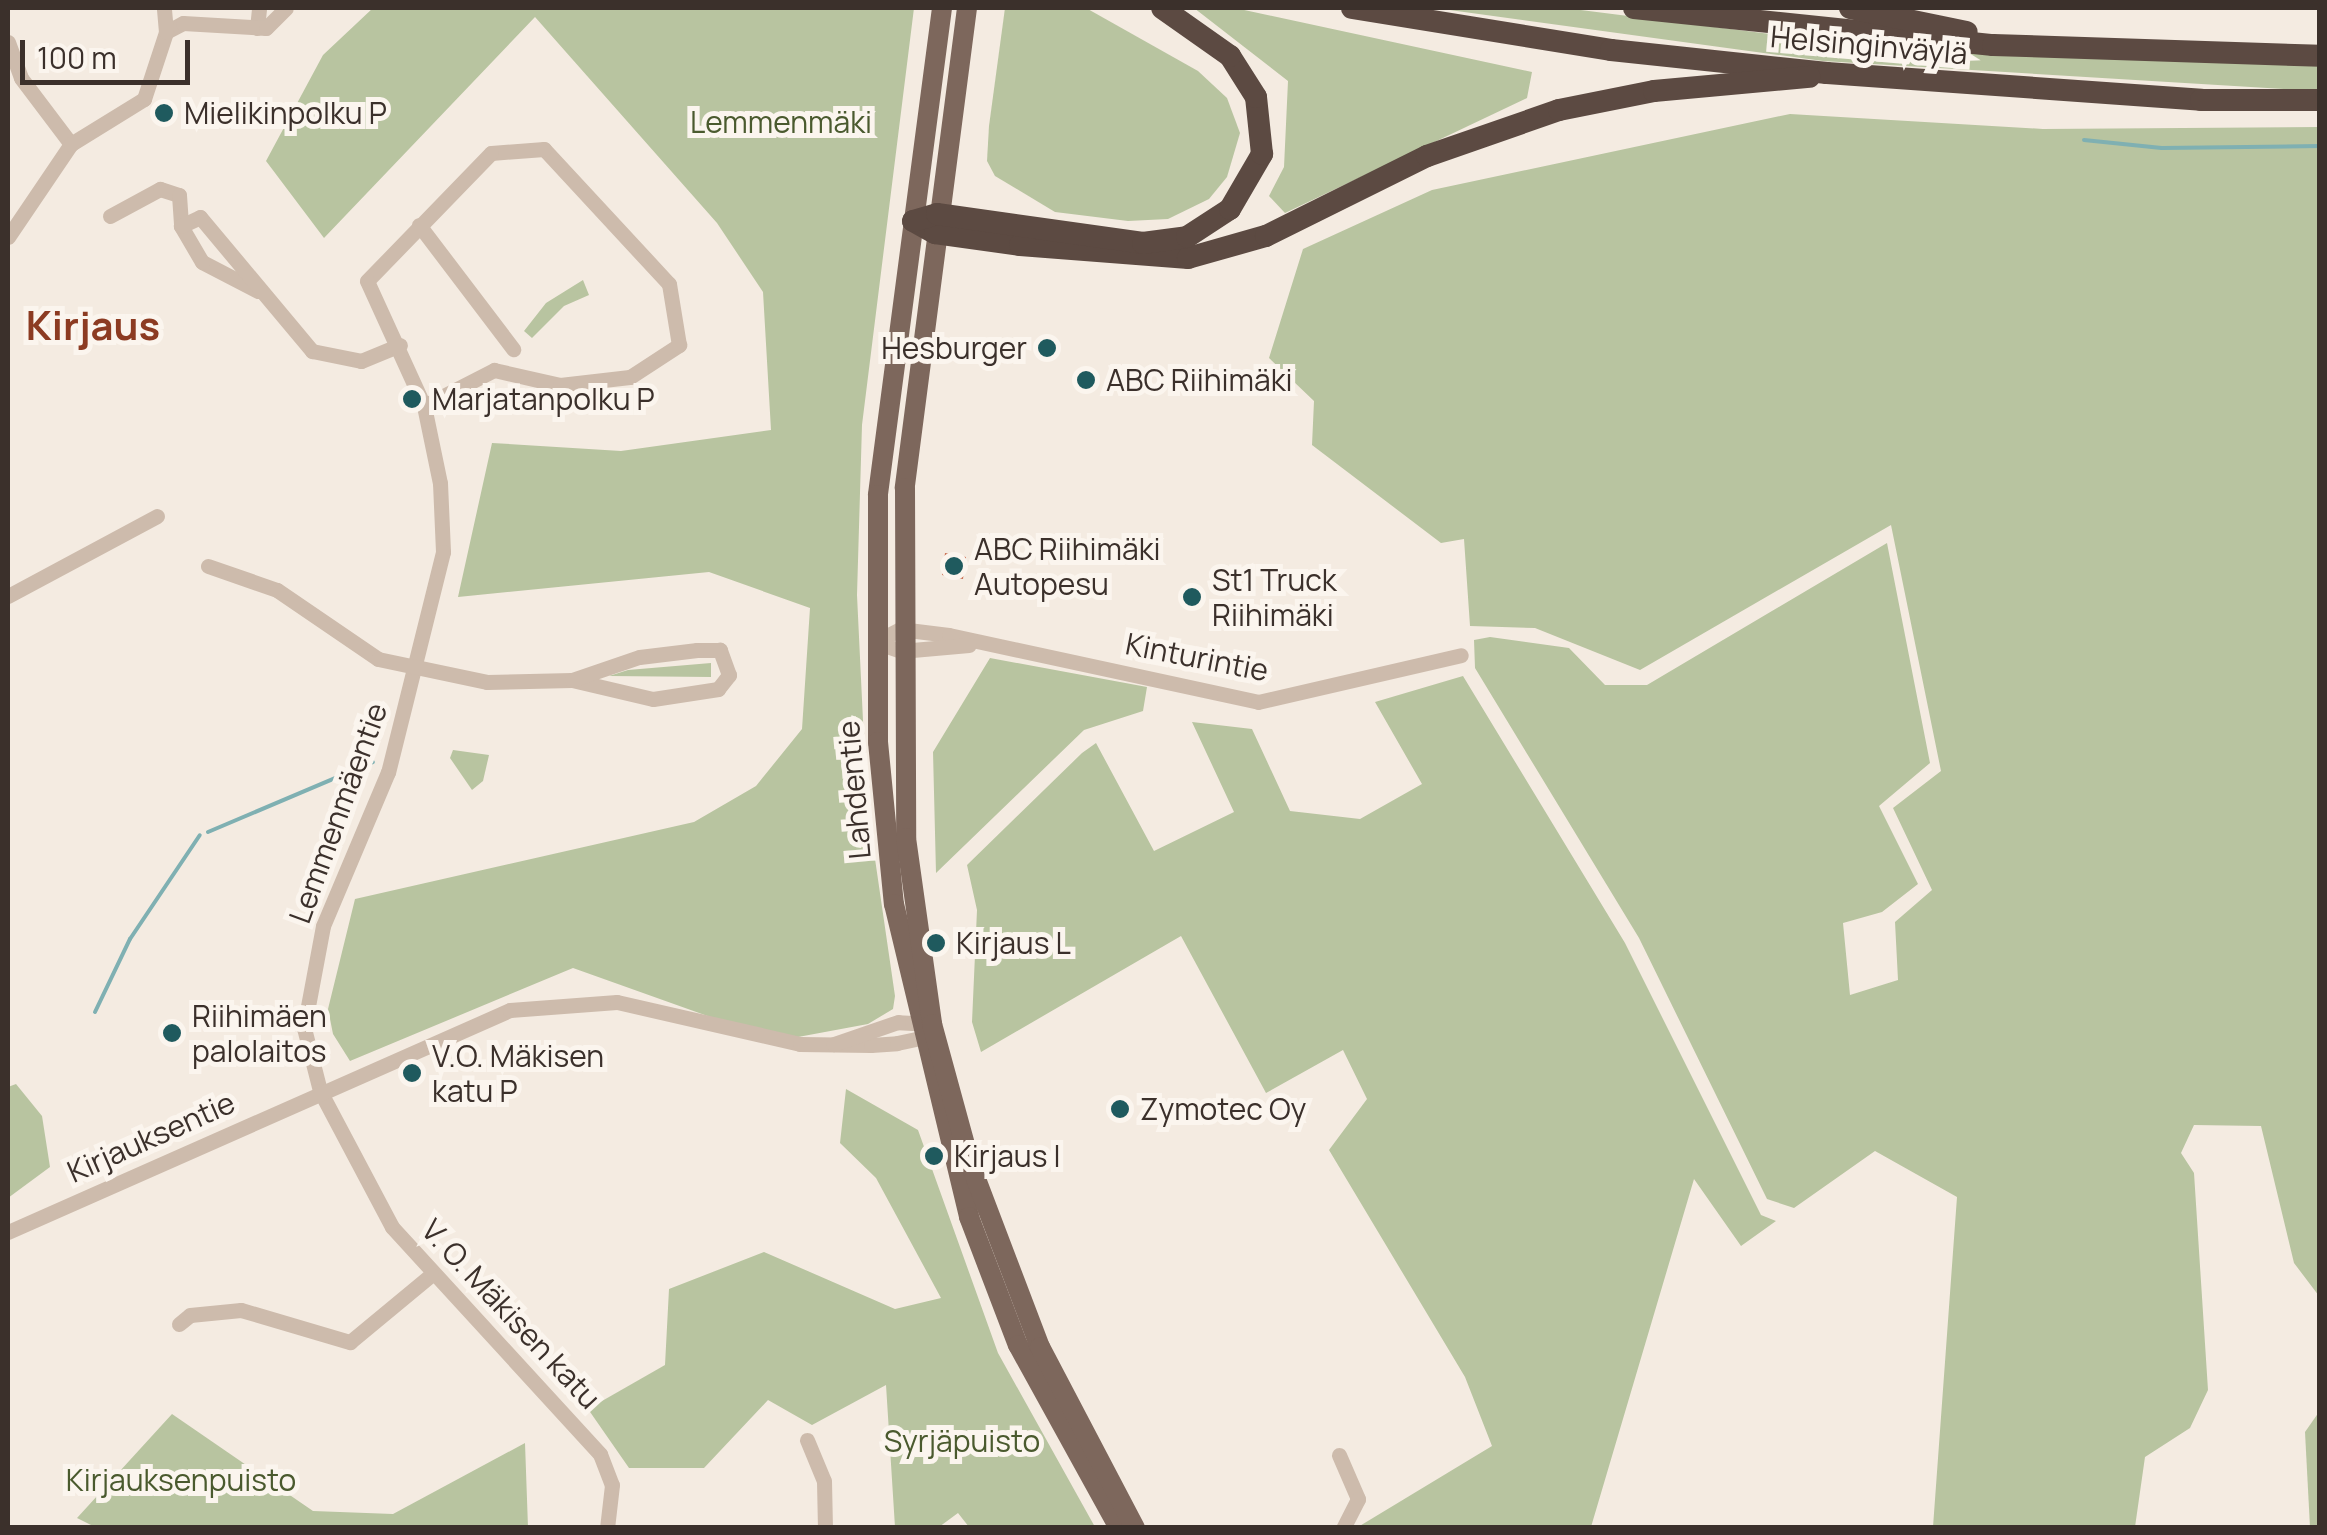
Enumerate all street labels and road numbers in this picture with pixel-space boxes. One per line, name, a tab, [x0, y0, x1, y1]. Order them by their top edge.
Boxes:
street label: Helsinginväylä	[1769, 18, 1969, 72]
street label: Kinturintie	[1123, 626, 1271, 688]
street label: Lemmenmäentie	[281, 698, 395, 928]
street label: Lahdentie	[830, 719, 878, 861]
street label: Kirjauksentie	[62, 1084, 240, 1190]
street label: V. O. Mäkisen katu	[414, 1212, 608, 1416]

